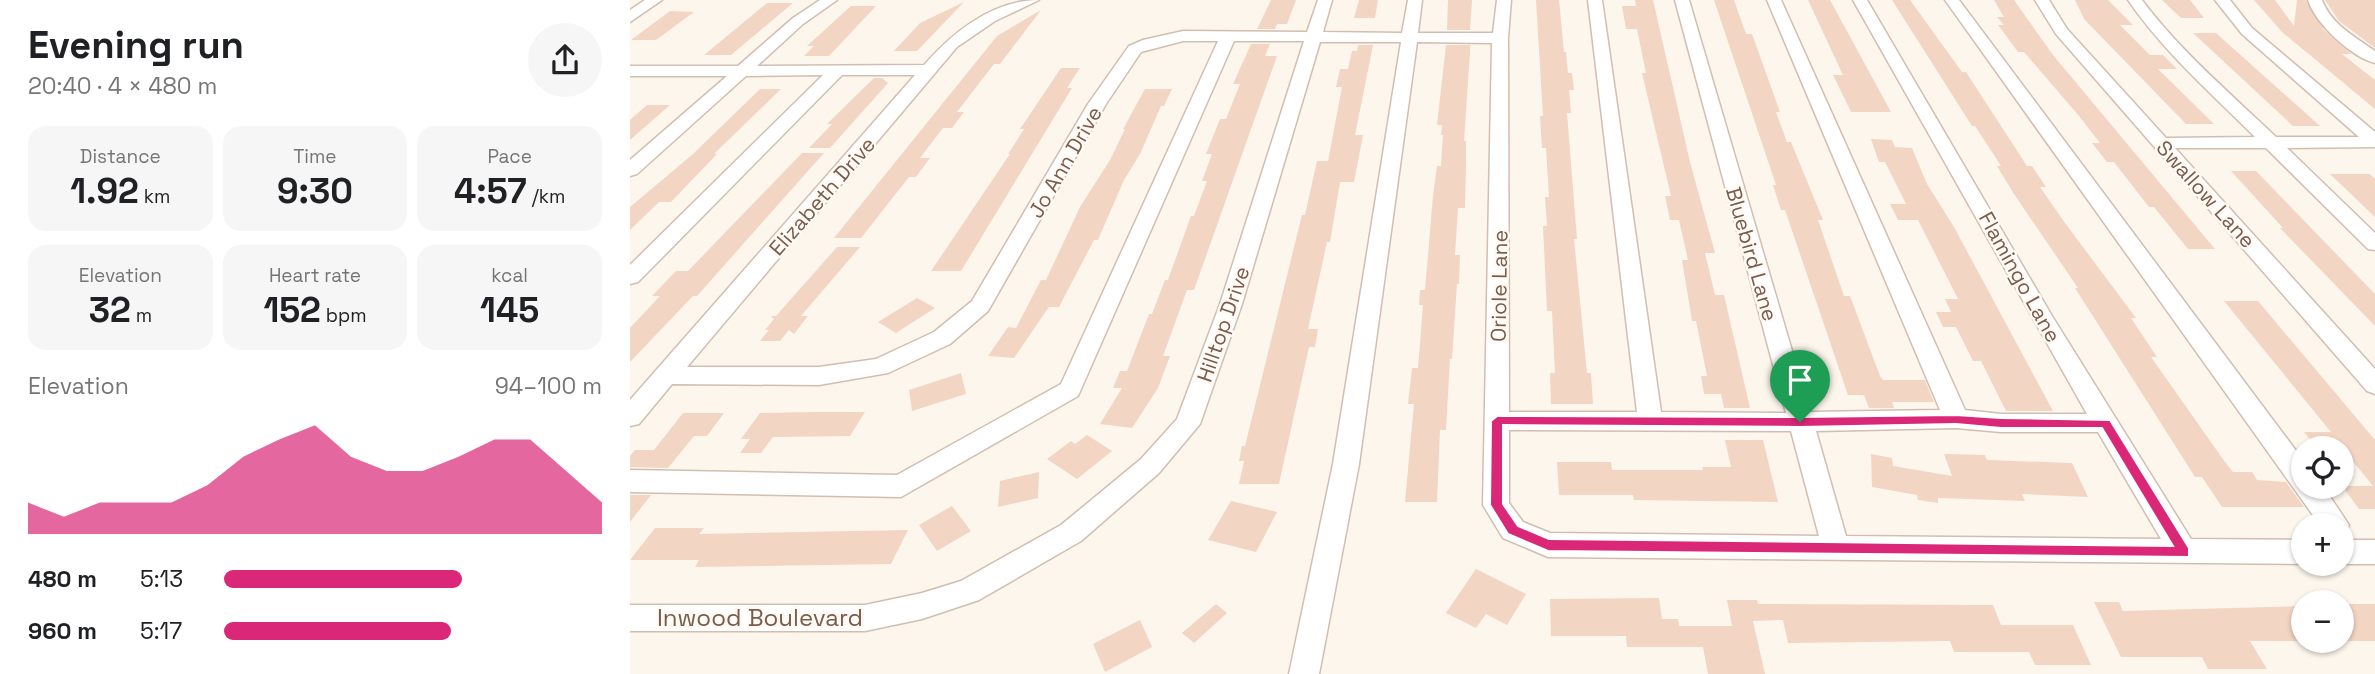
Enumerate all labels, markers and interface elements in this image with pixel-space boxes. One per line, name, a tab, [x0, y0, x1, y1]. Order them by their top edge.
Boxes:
text: Evening run	[28, 21, 244, 69]
button: share	[528, 23, 602, 97]
text: 20:40 · 4 × 480 m	[28, 71, 217, 101]
street label: Jo Ann Drive	[1022, 101, 1108, 223]
street label: Elizabeth Drive	[763, 131, 881, 261]
street label: Swallow Lane	[2151, 135, 2261, 253]
text: Distance	[80, 144, 161, 169]
text: Time	[293, 144, 337, 169]
text: Pace	[487, 144, 532, 169]
text: 1.92	[70, 169, 139, 213]
text: 9:30	[277, 169, 353, 213]
text: 4:57	[454, 169, 527, 213]
text: km	[139, 184, 170, 209]
text: /km	[527, 184, 565, 209]
street label: Bluebird Lane	[1720, 184, 1784, 324]
street label: Flamingo Lane	[1973, 207, 2067, 347]
street label: Oriole Lane	[1485, 230, 1513, 342]
text: Elevation	[79, 263, 162, 288]
text: Heart rate	[269, 263, 361, 288]
text: kcal	[491, 263, 528, 288]
street label: Hilltop Drive	[1191, 263, 1255, 385]
text: 32	[89, 288, 131, 332]
text: 152	[263, 288, 321, 332]
text: 145	[480, 288, 539, 332]
text: m	[131, 303, 152, 328]
text: bpm	[321, 303, 367, 328]
pin	[1770, 350, 1830, 422]
icon: arrive	[1781, 361, 1819, 399]
text: Elevation	[28, 371, 129, 401]
text: 94–100 m	[495, 371, 602, 401]
map controls	[2291, 436, 2354, 653]
button: locate	[2291, 436, 2354, 499]
button: +	[2291, 513, 2354, 576]
text: 480 m	[28, 564, 97, 594]
text: 5:13	[140, 564, 183, 594]
button: −	[2291, 590, 2354, 653]
street label: Inwood Boulevard	[657, 602, 863, 633]
text: 960 m	[28, 616, 97, 646]
text: 5:17	[140, 616, 182, 646]

